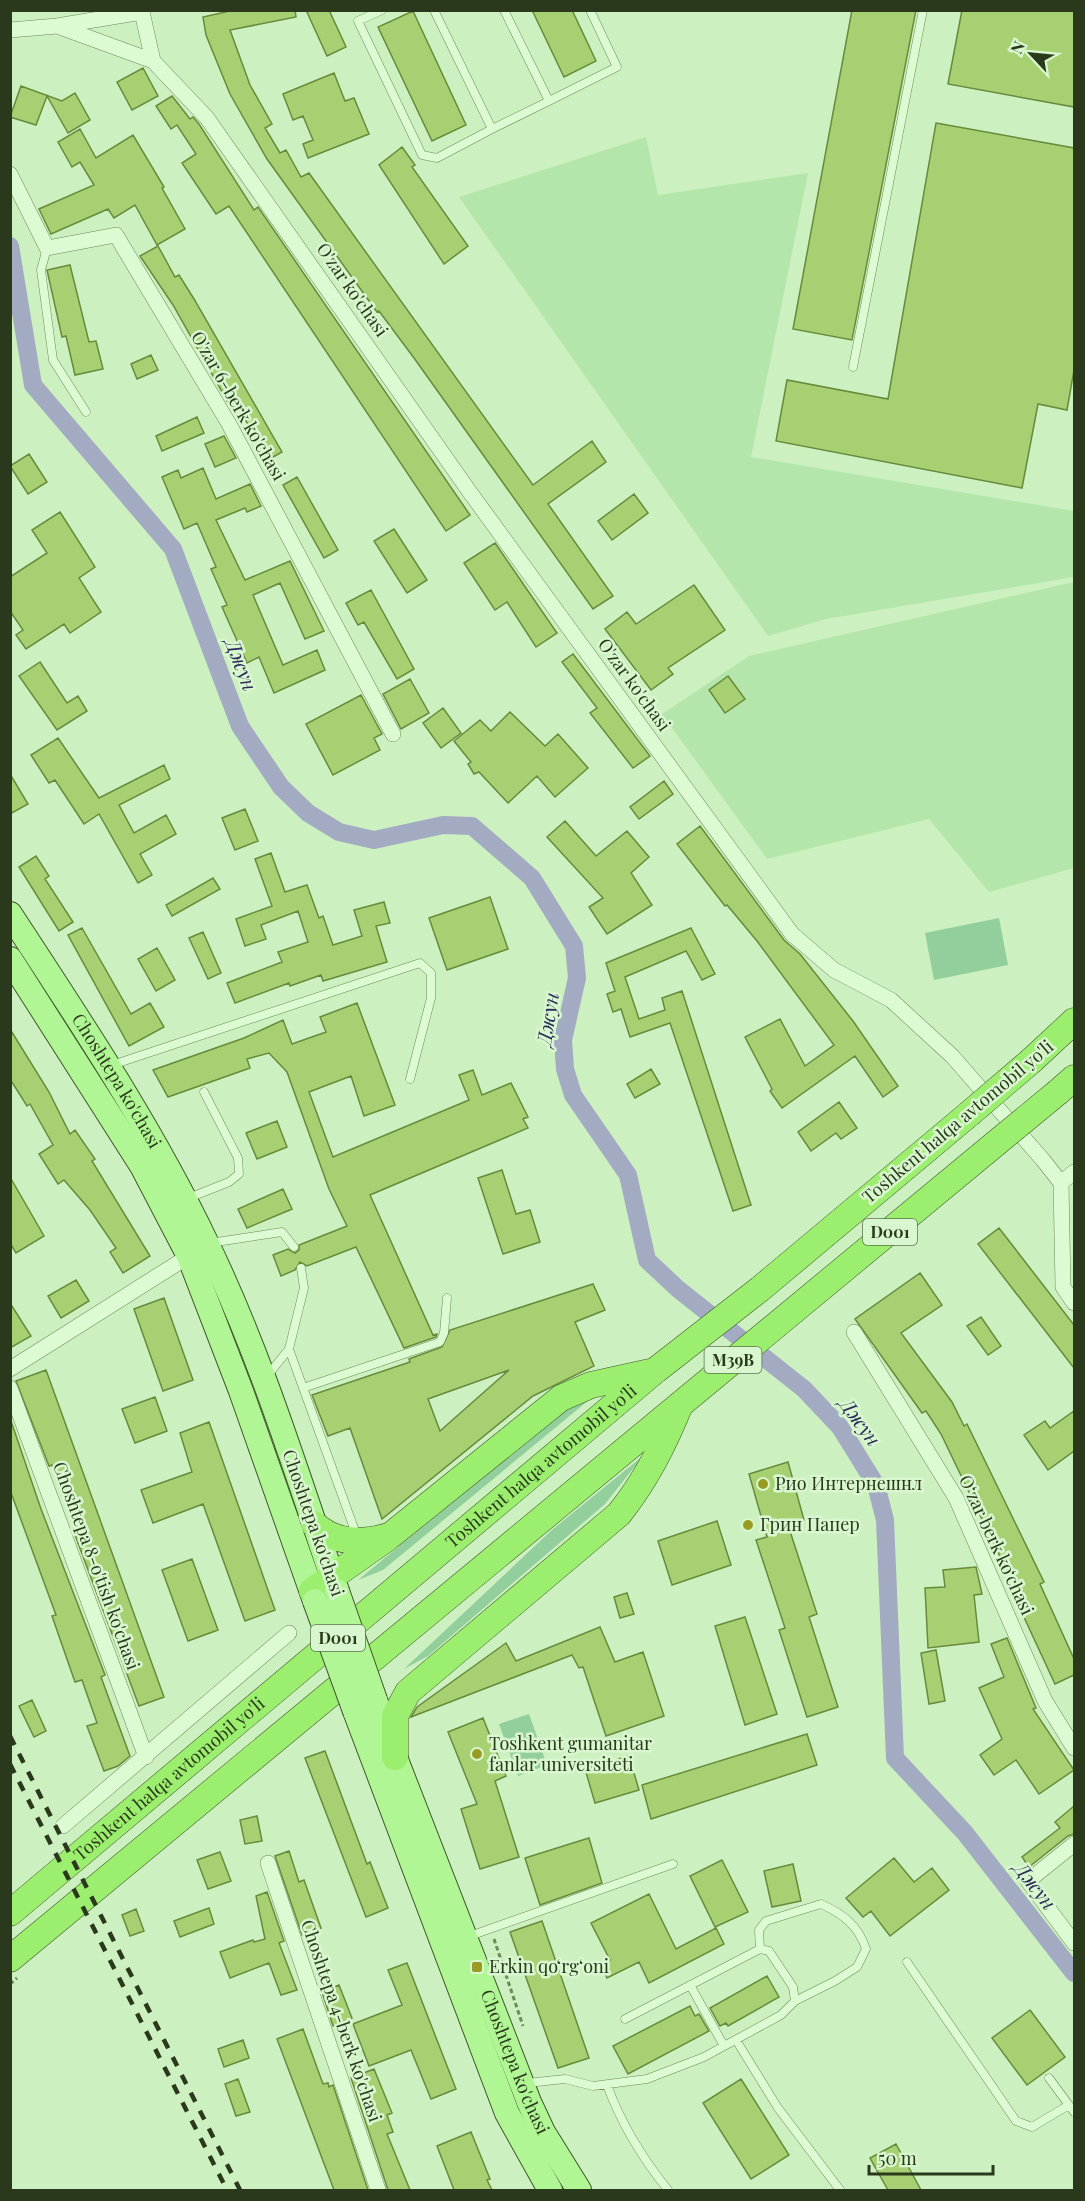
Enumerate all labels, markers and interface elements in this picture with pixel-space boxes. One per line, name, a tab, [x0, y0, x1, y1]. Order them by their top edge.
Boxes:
north arrow	[1001, 24, 1061, 84]
text: N	[1005, 37, 1029, 57]
street label: O'zar ko'chasi	[312, 238, 394, 341]
street label: O'zar 6-berk ko'chasi	[186, 326, 291, 485]
water label: Джун	[219, 632, 265, 694]
street label: O'zar ko'chasi	[593, 633, 677, 736]
water label: Джун	[529, 990, 564, 1050]
street label: Choshtepa ko'chasi	[67, 1008, 167, 1152]
street label: Toshkent halqa avtomobil yo'li	[857, 1034, 1058, 1208]
road number: D001	[863, 1219, 917, 1245]
road number: M39B	[704, 1347, 762, 1373]
street label: Toshkent halqa avtomobil yo'li	[440, 1378, 641, 1553]
water label: Джун	[833, 1389, 888, 1451]
street label: Choshtepa ko'chasi	[278, 1446, 350, 1599]
street label: Choshtepa 8-o'tish ko'chasi	[48, 1458, 146, 1673]
place label: Рио Интернешнл	[775, 1471, 922, 1495]
street label: Oʻzar berk koʻchasi	[954, 1471, 1040, 1619]
marker: Рио Интернешнл	[756, 1477, 770, 1491]
place label: Грин Папер	[760, 1512, 860, 1536]
marker: Грин Папер	[741, 1518, 755, 1532]
road number: D001	[311, 1625, 365, 1651]
street label: Toshkent halqa avtomobil yo'li	[68, 1691, 269, 1866]
place label: Toshkent gumanitar fanlar universiteti	[489, 1731, 652, 1776]
marker: Toshkent gumanitar fanlar universiteti	[470, 1747, 484, 1761]
water label: Джун	[1007, 1853, 1063, 1914]
street label: Choshtepa 4-berk ko'chasi	[296, 1916, 388, 2125]
place label: Erkin qoʻrgʻoni	[489, 1954, 609, 1978]
marker: Erkin qoʻrgʻoni	[470, 1960, 484, 1974]
street label: Choshtepa ko'chasi	[475, 1986, 555, 2138]
scale bar	[869, 2138, 994, 2176]
text: 50 m	[878, 2146, 917, 2170]

